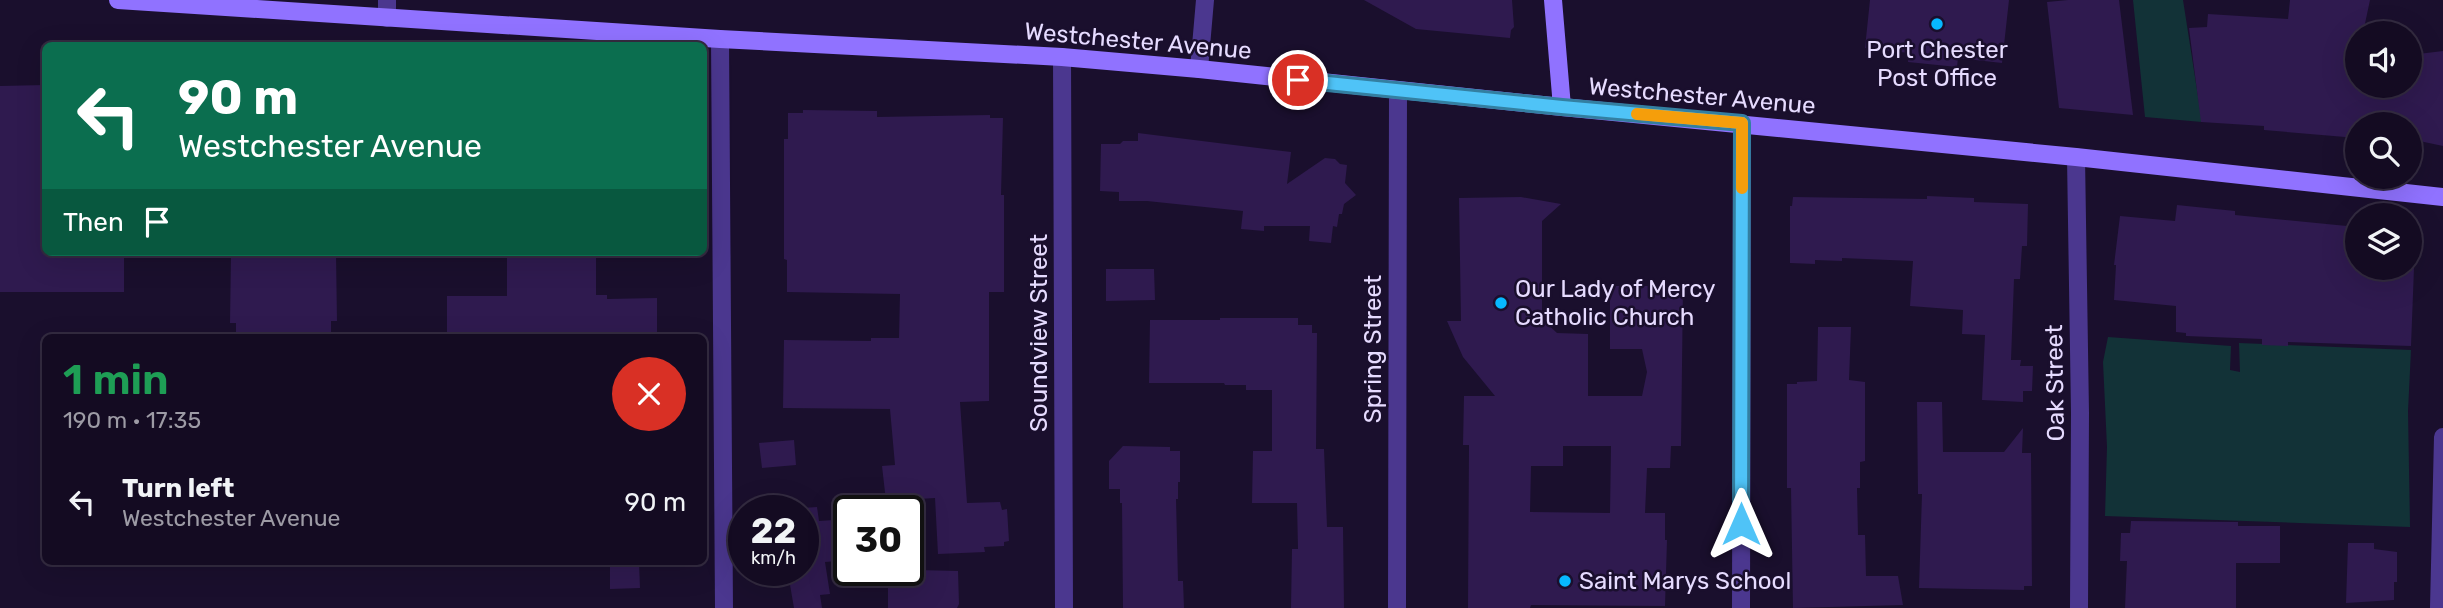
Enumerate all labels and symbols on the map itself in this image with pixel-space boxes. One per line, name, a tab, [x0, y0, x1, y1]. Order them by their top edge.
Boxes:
marker: Port Chester Post Office	[1929, 16, 1945, 32]
street label: Westchester Avenue	[1023, 17, 1253, 65]
place label: Port Chester Post Office	[1866, 36, 2008, 92]
pin	[1268, 50, 1328, 110]
street label: Westchester Avenue	[1587, 72, 1817, 120]
street label: Soundview Street	[1025, 234, 1053, 432]
street label: Spring Street	[1359, 275, 1387, 423]
place label: Our Lady of Mercy Catholic Church	[1515, 275, 1715, 331]
marker: Our Lady of Mercy Catholic Church	[1493, 295, 1509, 311]
street label: Oak Street	[2040, 324, 2070, 442]
position arrow	[1704, 487, 1778, 561]
speed limit sign: 30	[833, 495, 924, 586]
place label: Saint Marys School	[1579, 567, 1791, 595]
marker: Saint Marys School	[1557, 573, 1573, 589]

